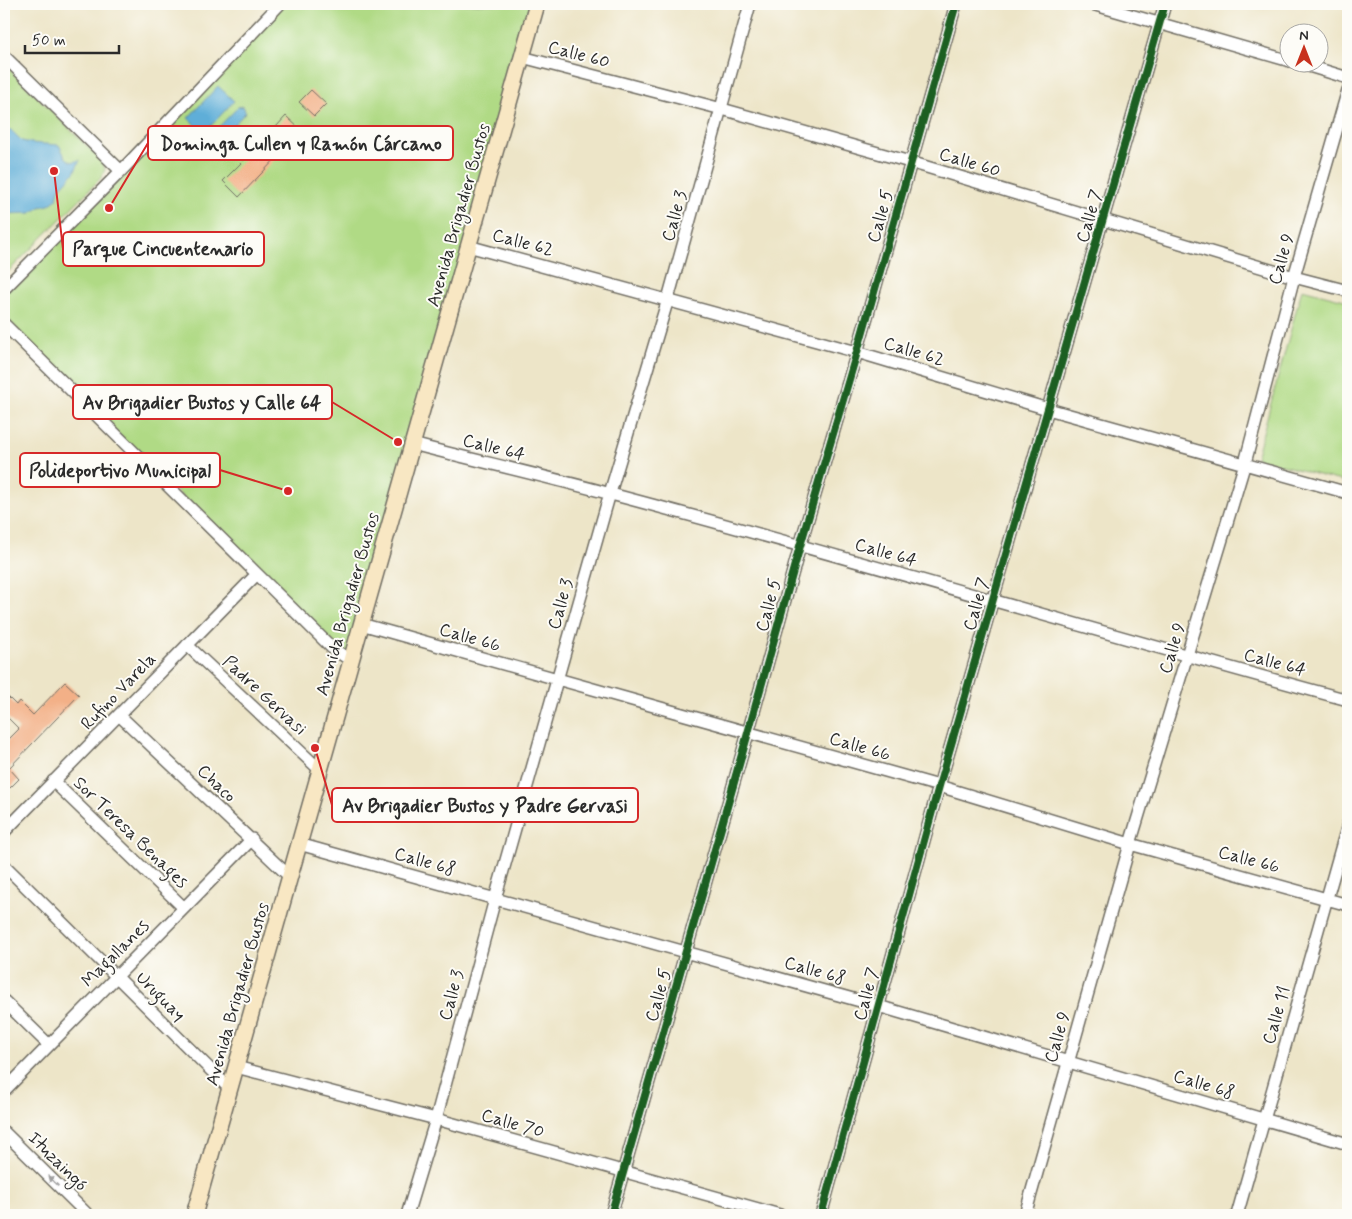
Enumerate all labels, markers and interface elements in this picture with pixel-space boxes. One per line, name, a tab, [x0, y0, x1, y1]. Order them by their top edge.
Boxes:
scale bar	[25, 22, 119, 54]
north arrow	[1280, 22, 1330, 72]
text: N	[1299, 27, 1309, 45]
text: 50 m	[32, 31, 66, 51]
street label: Calle 60	[545, 35, 612, 75]
street label: Avenida Brigadier Bustos	[421, 121, 498, 310]
callout: Dominga Cullen y Ramón Cárcano	[148, 126, 453, 160]
text: Dominga Cullen y Ramón Cárcano	[160, 132, 442, 158]
street label: Calle 60	[936, 142, 1003, 184]
street label: Calle 5	[862, 187, 900, 246]
street label: Calle 7	[1071, 187, 1109, 246]
street label: Calle 3	[656, 188, 694, 244]
street label: Calle 62	[490, 223, 556, 263]
street label: Calle 9	[1263, 231, 1301, 288]
callout: Parque Cincuentenario	[63, 232, 264, 266]
text: Parque Cincuentenario	[73, 237, 253, 263]
street label: Calle 62	[880, 331, 947, 373]
callout: Av Brigadier Bustos y Calle 64	[73, 385, 332, 419]
text: Av Brigadier Bustos y Calle 64	[83, 391, 322, 417]
street label: Calle 64	[460, 429, 528, 467]
callout: Polideportivo Municipal	[20, 453, 220, 487]
text: Polideportivo Municipal	[29, 459, 211, 484]
street label: Avenida Brigadier Bustos	[310, 510, 387, 699]
street label: Calle 64	[852, 533, 920, 573]
street label: Calle 7	[958, 575, 996, 634]
street label: Calle 3	[542, 576, 580, 632]
street label: Calle 5	[750, 576, 788, 635]
street label: Calle 66	[436, 618, 503, 658]
street label: Calle 9	[1154, 620, 1192, 677]
street label: Calle 64	[1241, 643, 1309, 683]
street label: Rufino Varela	[76, 648, 162, 736]
street label: Padre Gervasi	[217, 650, 312, 741]
street label: Calle 66	[826, 727, 893, 767]
street label: Chaco	[191, 759, 241, 808]
street label: Sor Teresa Benages	[66, 772, 193, 895]
callout: Av Brigadier Bustos y Padre Gervasi	[332, 788, 638, 822]
text: Av Brigadier Bustos y Padre Gervasi	[342, 794, 628, 820]
street label: Calle 66	[1215, 840, 1282, 880]
street label: Calle 68	[391, 842, 458, 882]
street label: Avenida Brigadier Bustos	[200, 900, 277, 1089]
street label: Magallanes	[76, 914, 156, 994]
street label: Calle 68	[781, 951, 848, 991]
street label: Calle 7	[848, 965, 886, 1024]
street label: Uruguay	[129, 966, 191, 1028]
street label: Calle 5	[640, 966, 678, 1025]
street label: Calle 3	[434, 967, 470, 1023]
street label: Calle 11	[1257, 983, 1297, 1047]
street label: Calle 9	[1039, 1009, 1077, 1066]
street label: Calle 68	[1170, 1064, 1237, 1106]
street label: Calle 70	[478, 1103, 547, 1144]
street label: Ituzaingó	[22, 1127, 92, 1197]
one-way arrow	[47, 1175, 59, 1187]

